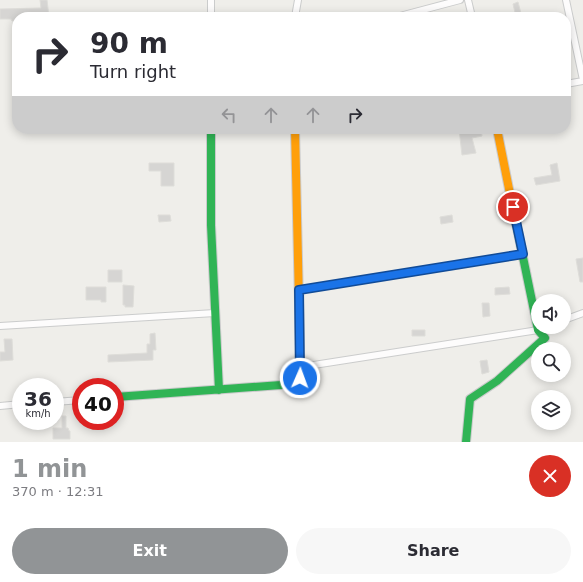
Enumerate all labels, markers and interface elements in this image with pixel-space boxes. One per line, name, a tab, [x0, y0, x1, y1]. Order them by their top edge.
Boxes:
text: 90 m	[90, 27, 168, 60]
icon: right	[24, 28, 76, 80]
text: Turn right	[90, 61, 176, 82]
icon: left	[218, 104, 240, 126]
icon: ahead	[260, 104, 282, 126]
icon: ahead	[302, 104, 324, 126]
icon: right	[344, 104, 366, 126]
pin	[496, 190, 530, 224]
icon: arrive	[502, 196, 524, 218]
map controls	[531, 294, 571, 430]
button: sound	[531, 294, 571, 334]
button: search	[531, 342, 571, 382]
position arrow	[279, 357, 321, 399]
speed limit sign: 40	[72, 378, 124, 430]
text: 36	[24, 387, 52, 411]
button: layers	[531, 390, 571, 430]
text: km/h	[25, 408, 51, 419]
text: 1 min	[12, 455, 87, 483]
button: close	[529, 455, 571, 497]
text: 370 m · 12:31	[12, 484, 103, 499]
button: Exit	[12, 528, 288, 574]
button: Share	[296, 528, 571, 574]

